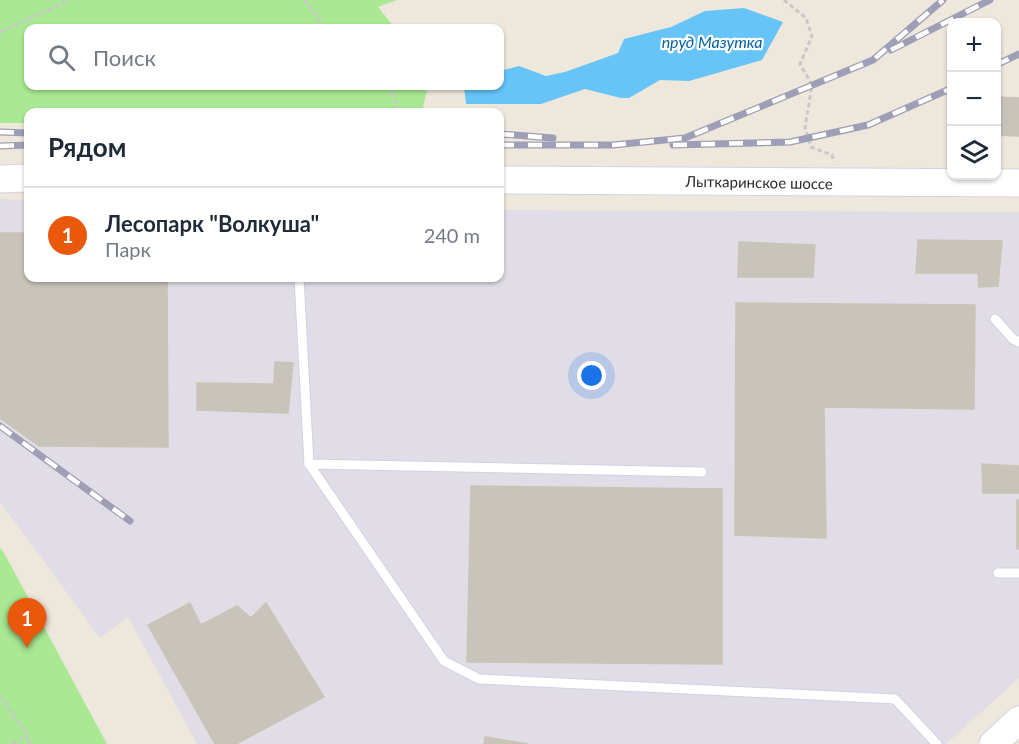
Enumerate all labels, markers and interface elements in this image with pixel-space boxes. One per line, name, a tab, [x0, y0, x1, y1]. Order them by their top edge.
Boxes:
map controls	[947, 18, 1001, 180]
button: +	[947, 18, 1001, 72]
search box	[24, 24, 504, 90]
water label: пруд Мазутка	[662, 32, 762, 51]
icon: search	[45, 41, 78, 74]
text: Поиск	[93, 44, 156, 71]
button: −	[947, 72, 1001, 126]
button: layers	[947, 126, 1001, 180]
text: Рядом	[48, 131, 126, 163]
street label: Лыткаринское шоссе	[684, 172, 833, 192]
text: Лесопарк "Волкуша"	[105, 210, 319, 237]
text: 1	[62, 223, 73, 247]
text: 240 m	[424, 223, 480, 247]
text: Парк	[105, 237, 151, 261]
your location	[577, 361, 606, 390]
pin: 1	[8, 598, 46, 648]

